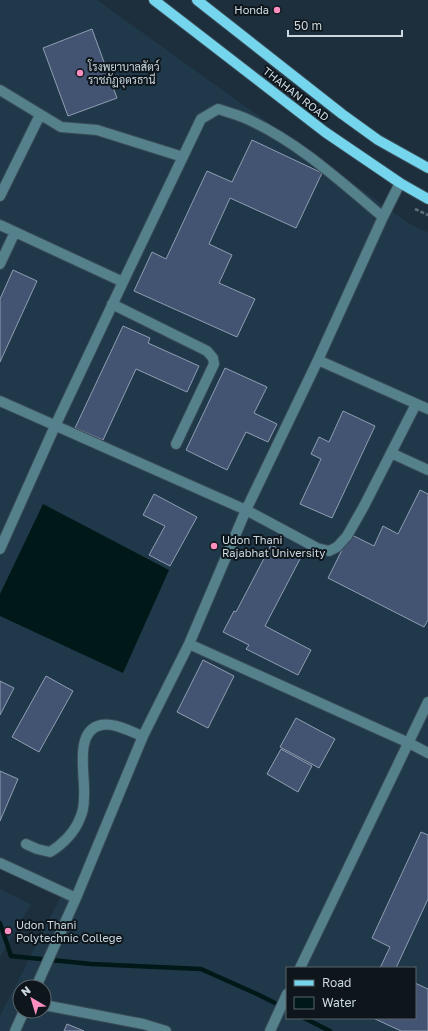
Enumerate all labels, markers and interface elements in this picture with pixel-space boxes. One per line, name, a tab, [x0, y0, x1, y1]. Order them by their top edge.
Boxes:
place label: Honda	[234, 3, 269, 16]
marker: Honda	[272, 5, 282, 15]
scale bar	[288, 12, 402, 38]
text: 50 m	[294, 18, 322, 33]
place label: โรงพยาบาลสัตว์ ราชภัฏอุดรธานี	[87, 59, 160, 89]
street label: THAHAN ROAD	[261, 64, 332, 123]
marker: โรงพยาบาลสัตว์ ราชภัฏอุดรธานี	[75, 68, 85, 78]
place label: Udon Thani Rajabhat University	[222, 533, 325, 559]
marker: Udon Thani Rajabhat University	[209, 541, 219, 551]
place label: Udon Thani Polytechnic College	[16, 918, 122, 944]
marker: Udon Thani Polytechnic College	[3, 926, 13, 936]
legend	[286, 967, 416, 1019]
text: Road	[322, 975, 351, 990]
north arrow	[12, 979, 52, 1019]
text: N	[18, 983, 33, 998]
text: Water	[322, 995, 356, 1010]

